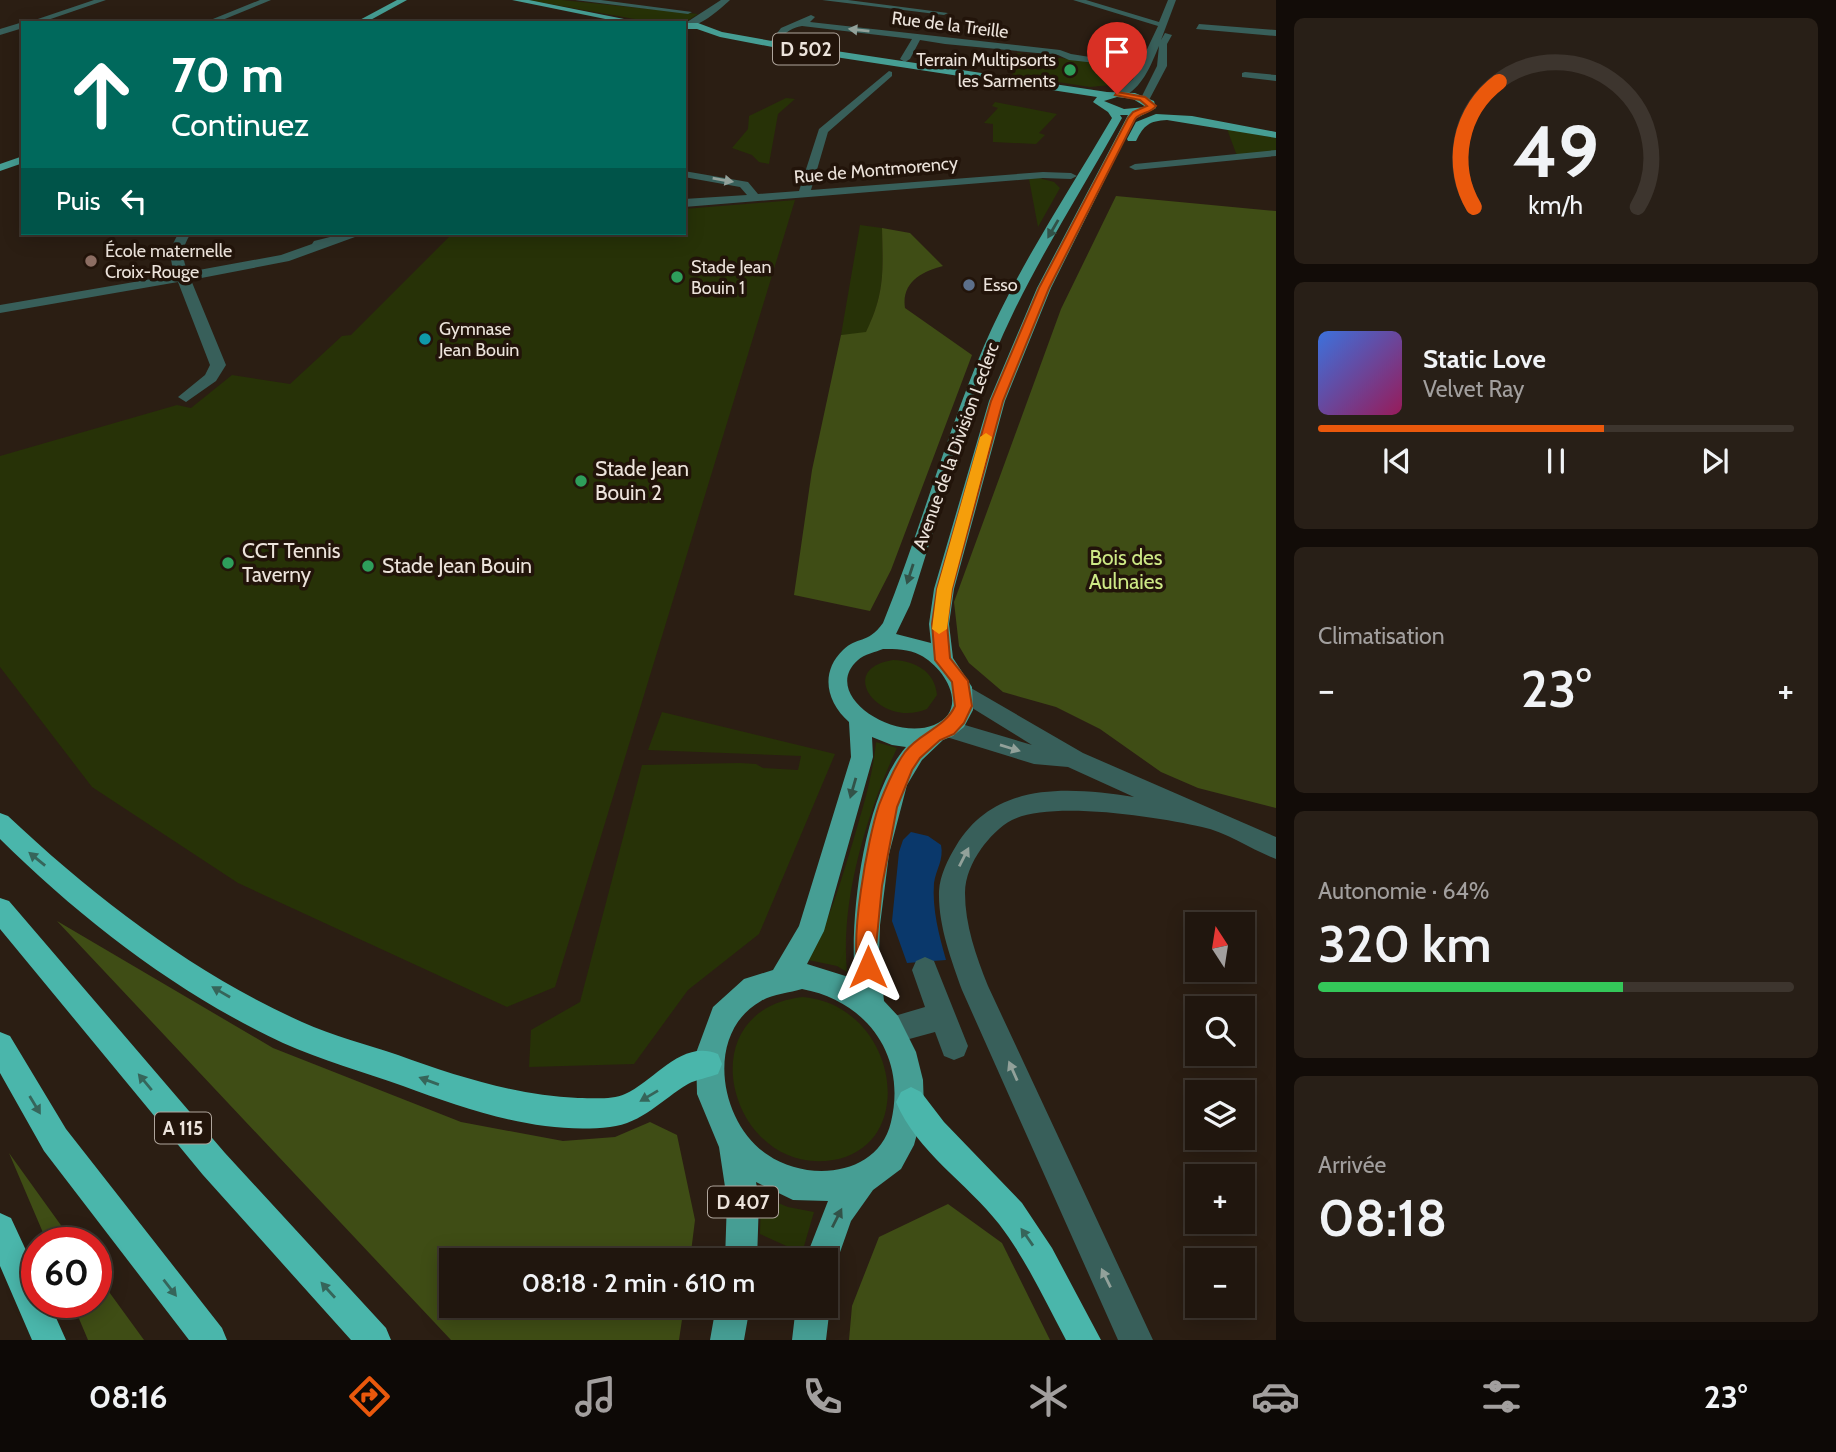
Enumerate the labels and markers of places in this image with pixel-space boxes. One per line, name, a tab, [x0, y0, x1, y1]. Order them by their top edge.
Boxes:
pin	[1087, 22, 1147, 94]
place label: Terrain Multipsorts les Sarments	[916, 49, 1056, 92]
marker: Terrain Multipsorts les Sarments	[1062, 62, 1078, 78]
place label: École maternelle Croix-Rouge	[105, 240, 232, 283]
marker: École maternelle Croix-Rouge	[83, 253, 99, 269]
place label: Stade Jean Bouin 1	[691, 256, 771, 299]
marker: Stade Jean Bouin 1	[669, 269, 685, 285]
place label: Esso	[983, 274, 1018, 296]
marker: Esso	[961, 277, 977, 293]
place label: Gymnase Jean Bouin	[438, 318, 519, 361]
marker: Gymnase Jean Bouin	[417, 331, 433, 347]
place label: Stade Jean Bouin 2	[595, 456, 689, 505]
marker: Stade Jean Bouin 2	[573, 473, 589, 489]
place label: CCT Tennis Taverny	[242, 538, 341, 587]
place label: Stade Jean Bouin	[382, 553, 532, 578]
marker: CCT Tennis Taverny	[220, 555, 236, 571]
marker: Stade Jean Bouin	[360, 558, 376, 574]

